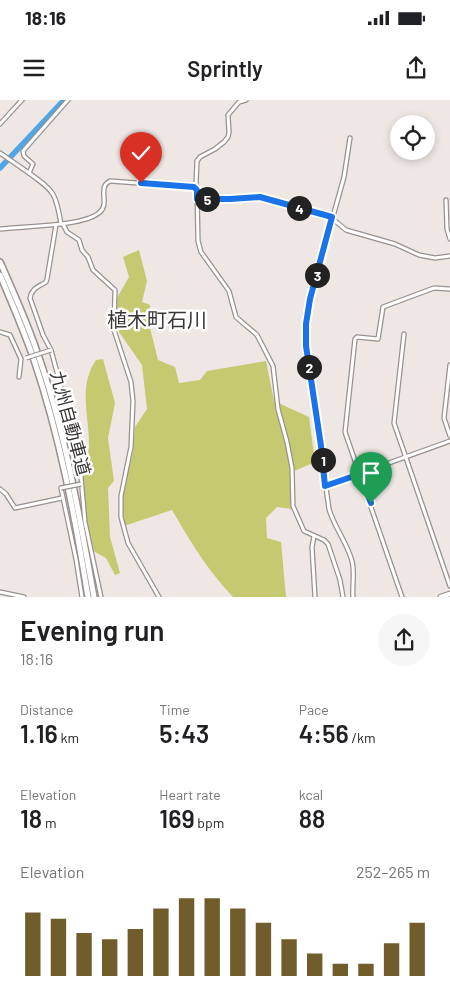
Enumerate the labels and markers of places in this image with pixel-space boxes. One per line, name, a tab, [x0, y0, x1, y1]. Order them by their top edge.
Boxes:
pin	[120, 132, 162, 183]
pin: 5	[194, 186, 220, 212]
pin: 4	[286, 196, 312, 220]
pin: 3	[304, 262, 330, 288]
pin: 2	[296, 354, 322, 380]
pin: 1	[310, 448, 336, 472]
pin	[350, 452, 392, 503]

